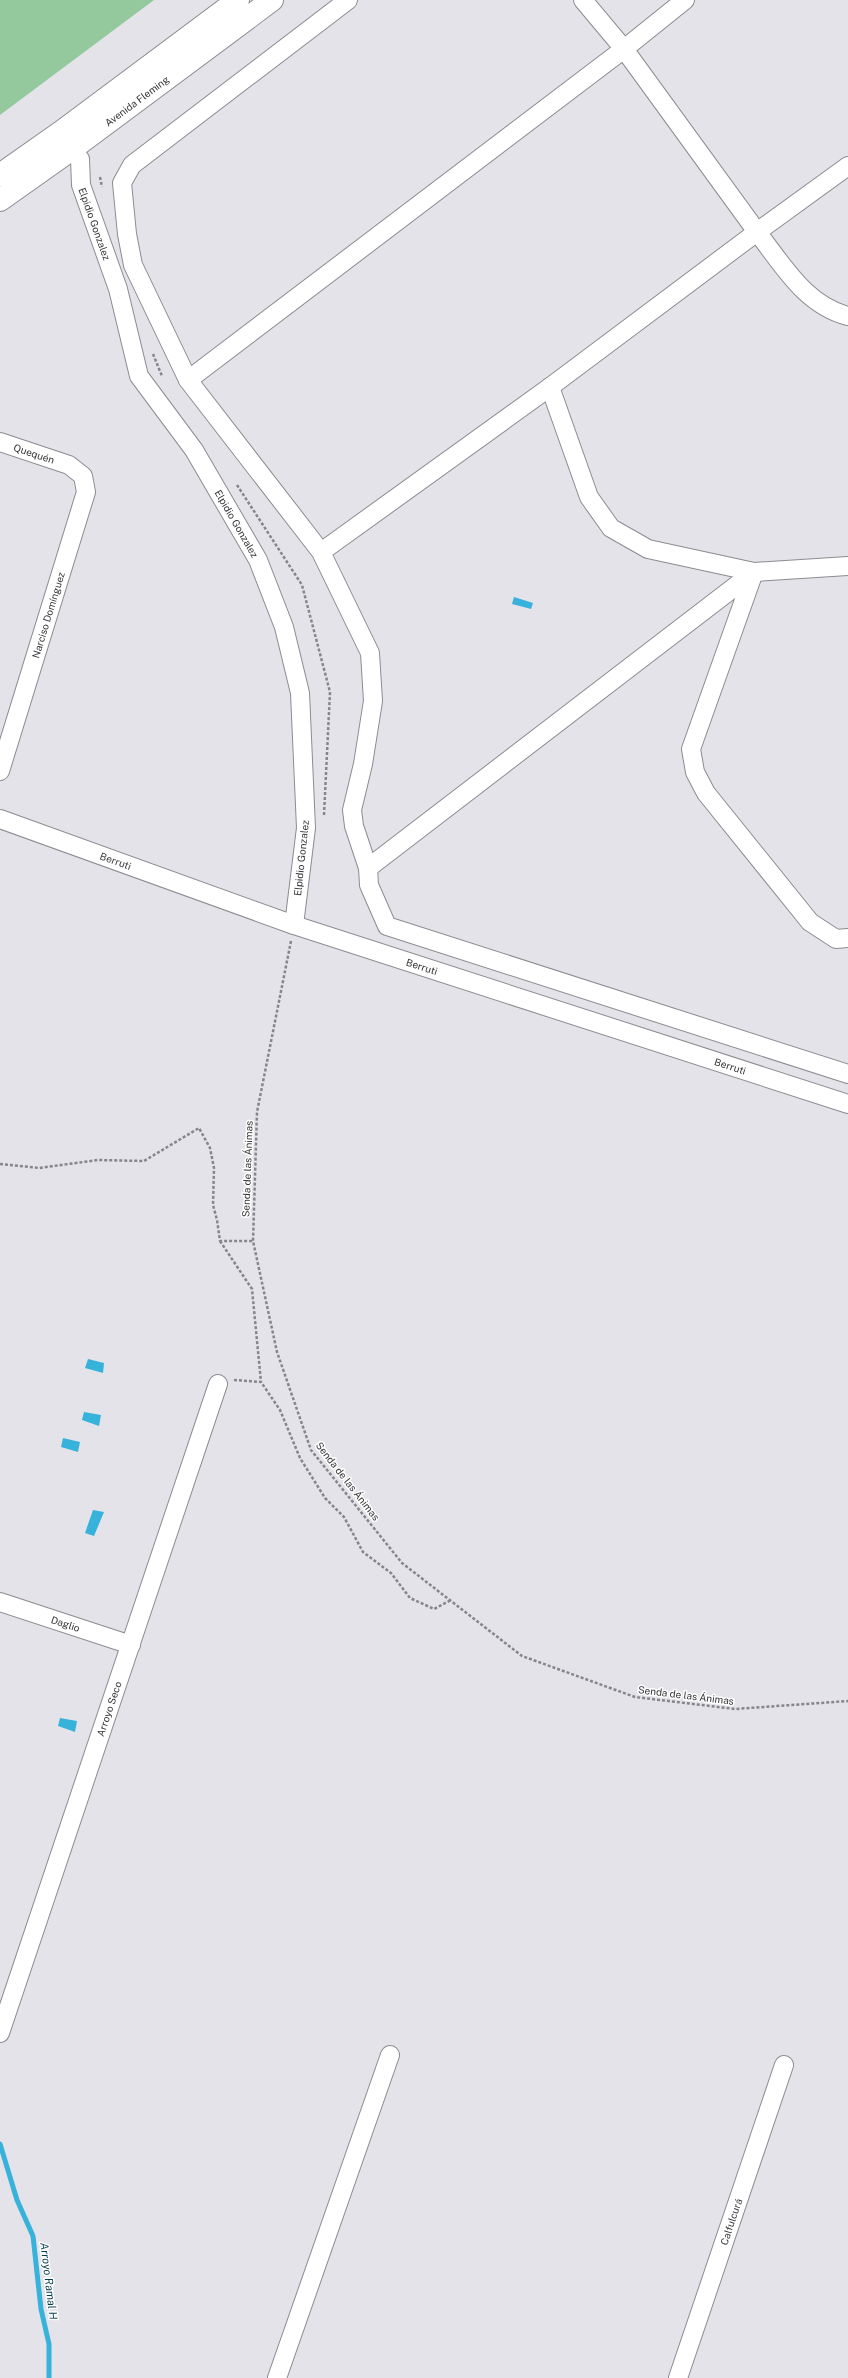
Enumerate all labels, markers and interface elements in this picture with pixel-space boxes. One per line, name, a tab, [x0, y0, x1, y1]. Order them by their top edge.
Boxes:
street label: Avenida Fleming	[102, 73, 171, 129]
street label: Elpidio Gonzalez	[76, 186, 113, 262]
street label: Quequén	[12, 441, 56, 466]
street label: Elpidio Gonzalez	[212, 488, 261, 560]
street label: Narciso Domínguez	[29, 570, 67, 660]
street label: Elpidio Gonzalez	[291, 819, 311, 897]
street label: Berruti	[98, 850, 133, 872]
street label: Berruti	[405, 956, 439, 977]
street label: Berruti	[713, 1055, 748, 1077]
street label: Senda de las Ánimas	[239, 1121, 255, 1217]
street label: Senda de las Ánimas	[314, 1439, 382, 1523]
street label: Daglio	[50, 1613, 82, 1634]
street label: Arroyo Seco	[94, 1679, 124, 1738]
street label: Senda de las Ánimas	[637, 1683, 735, 1707]
street label: Calfulcurá	[717, 2197, 744, 2247]
water label: Arroyo Ramal H	[38, 2242, 60, 2320]

